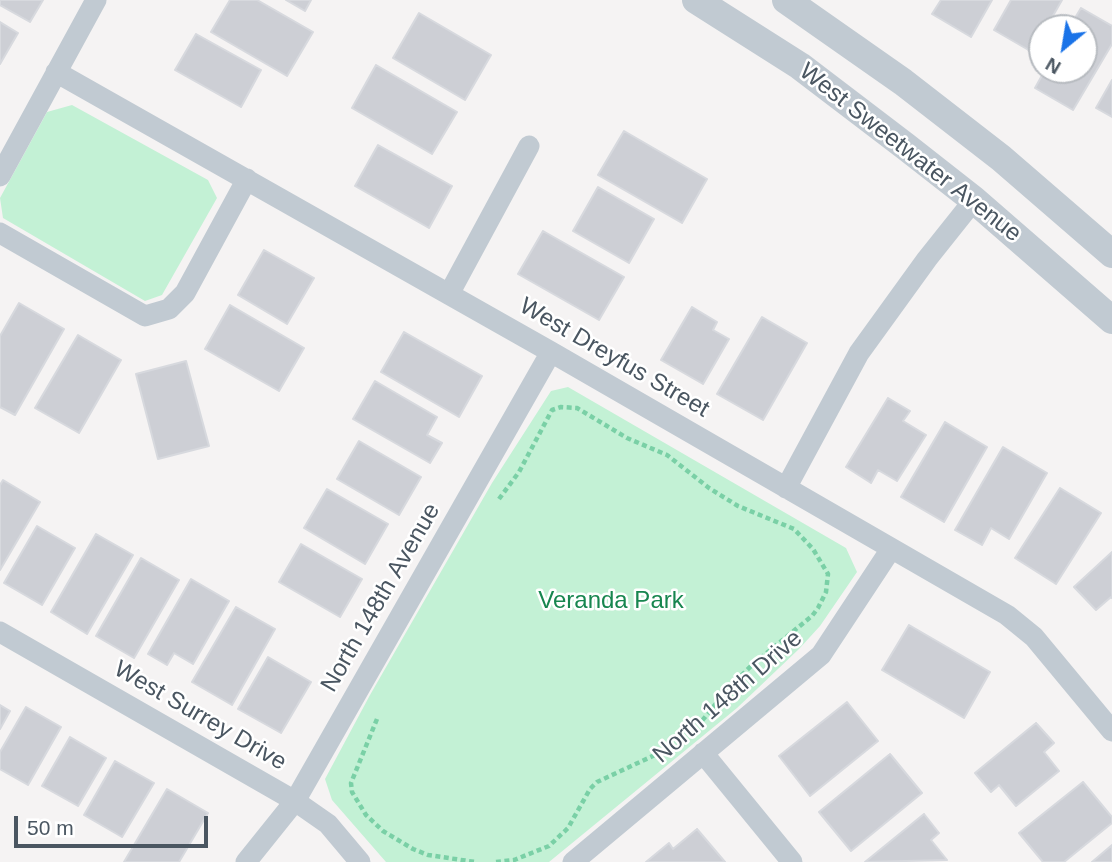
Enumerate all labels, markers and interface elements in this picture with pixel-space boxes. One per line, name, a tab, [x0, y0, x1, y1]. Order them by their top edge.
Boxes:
north arrow	[1028, 14, 1098, 84]
text: N	[1042, 53, 1064, 78]
street label: West Sweetwater Avenue	[793, 57, 1027, 249]
street label: West Dreyfus Street	[514, 292, 714, 424]
street label: North 148th Avenue	[315, 499, 447, 697]
park label: Veranda Park	[538, 587, 684, 615]
street label: North 148th Drive	[648, 624, 808, 770]
street label: West Surrey Drive	[109, 655, 291, 777]
scale bar	[18, 802, 212, 846]
text: 50 m	[27, 816, 74, 839]

